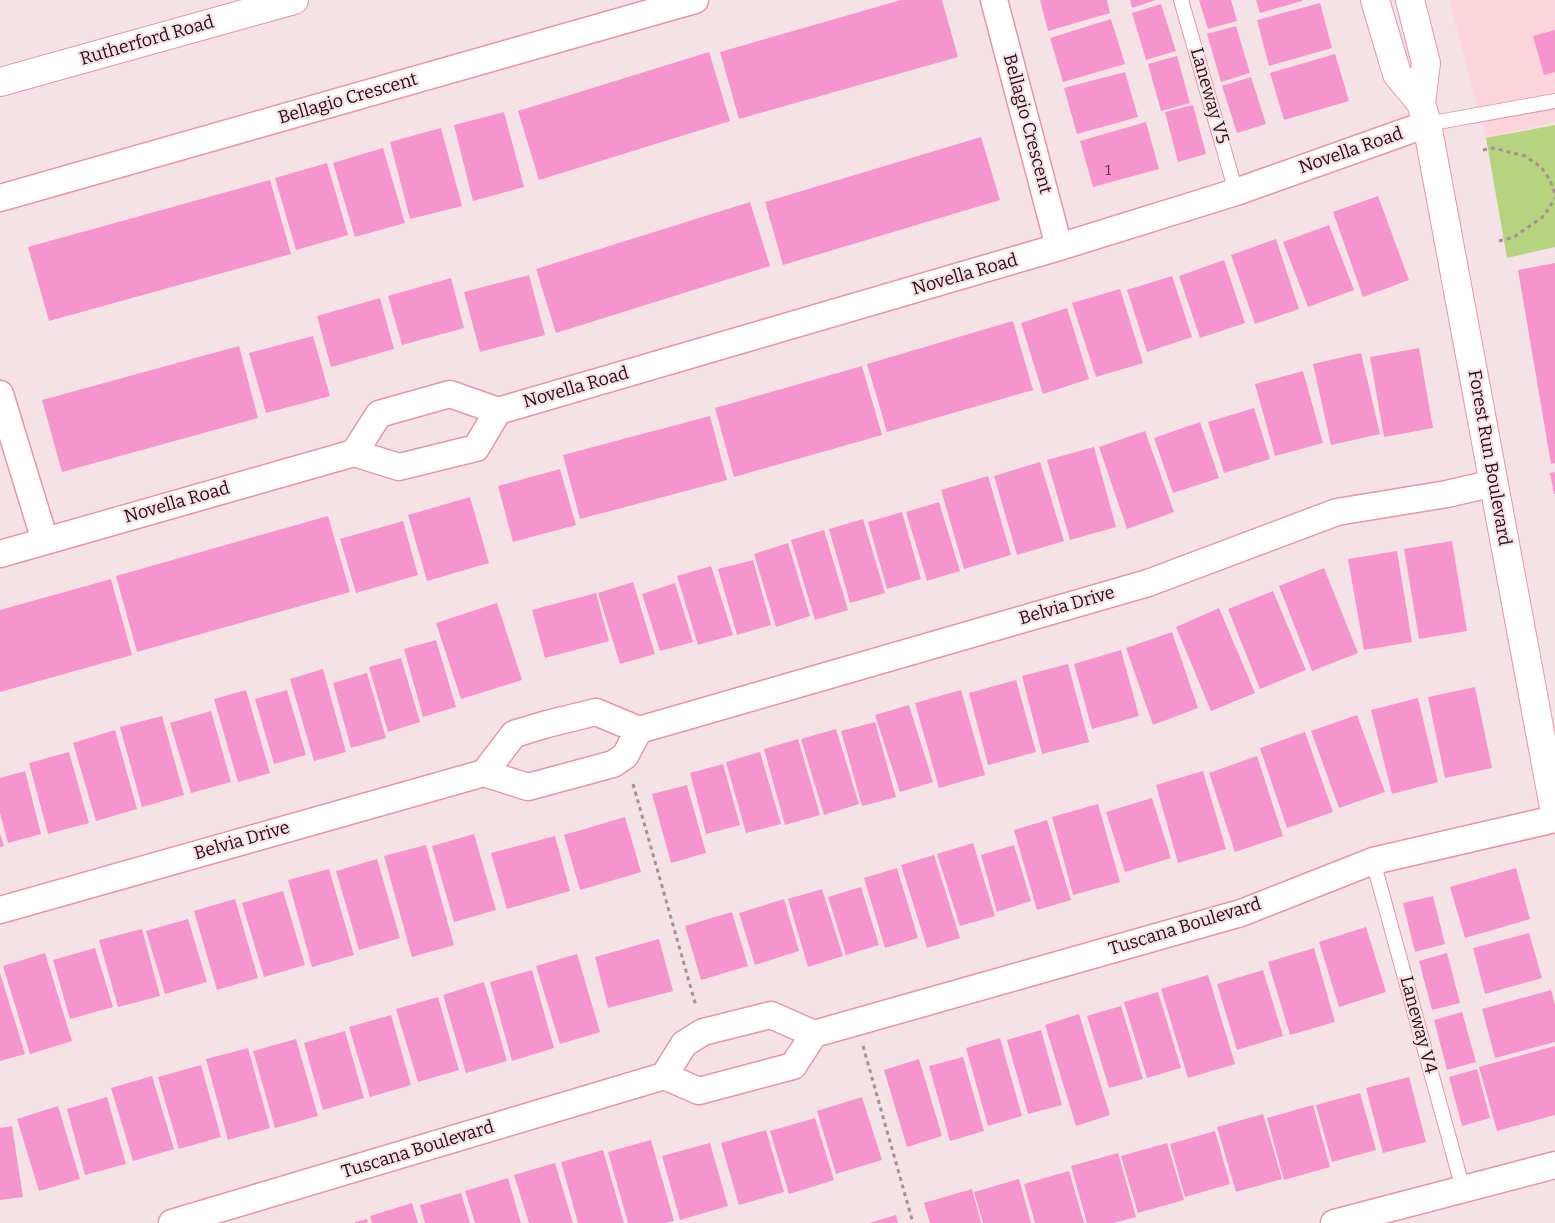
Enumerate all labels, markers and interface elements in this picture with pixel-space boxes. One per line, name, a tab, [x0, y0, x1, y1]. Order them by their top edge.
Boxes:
street label: Rutherford Road	[78, 12, 216, 70]
street label: Laneway V5	[1185, 45, 1233, 147]
street label: Bellagio Crescent	[998, 52, 1056, 196]
street label: Bellagio Crescent	[276, 69, 420, 129]
street label: Novella Road	[1296, 123, 1406, 179]
house number: 1	[1105, 162, 1111, 180]
street label: Novella Road	[910, 250, 1020, 300]
street label: Novella Road	[521, 363, 631, 413]
street label: Forest Run Boulevard	[1463, 368, 1515, 548]
street label: Novella Road	[122, 478, 232, 528]
street label: Belvia Drive	[1017, 582, 1117, 630]
street label: Belvia Drive	[192, 817, 292, 865]
street label: Tuscana Boulevard	[1106, 894, 1264, 960]
street label: Laneway V4	[1395, 974, 1441, 1076]
street label: Tuscana Boulevard	[339, 1117, 497, 1183]

